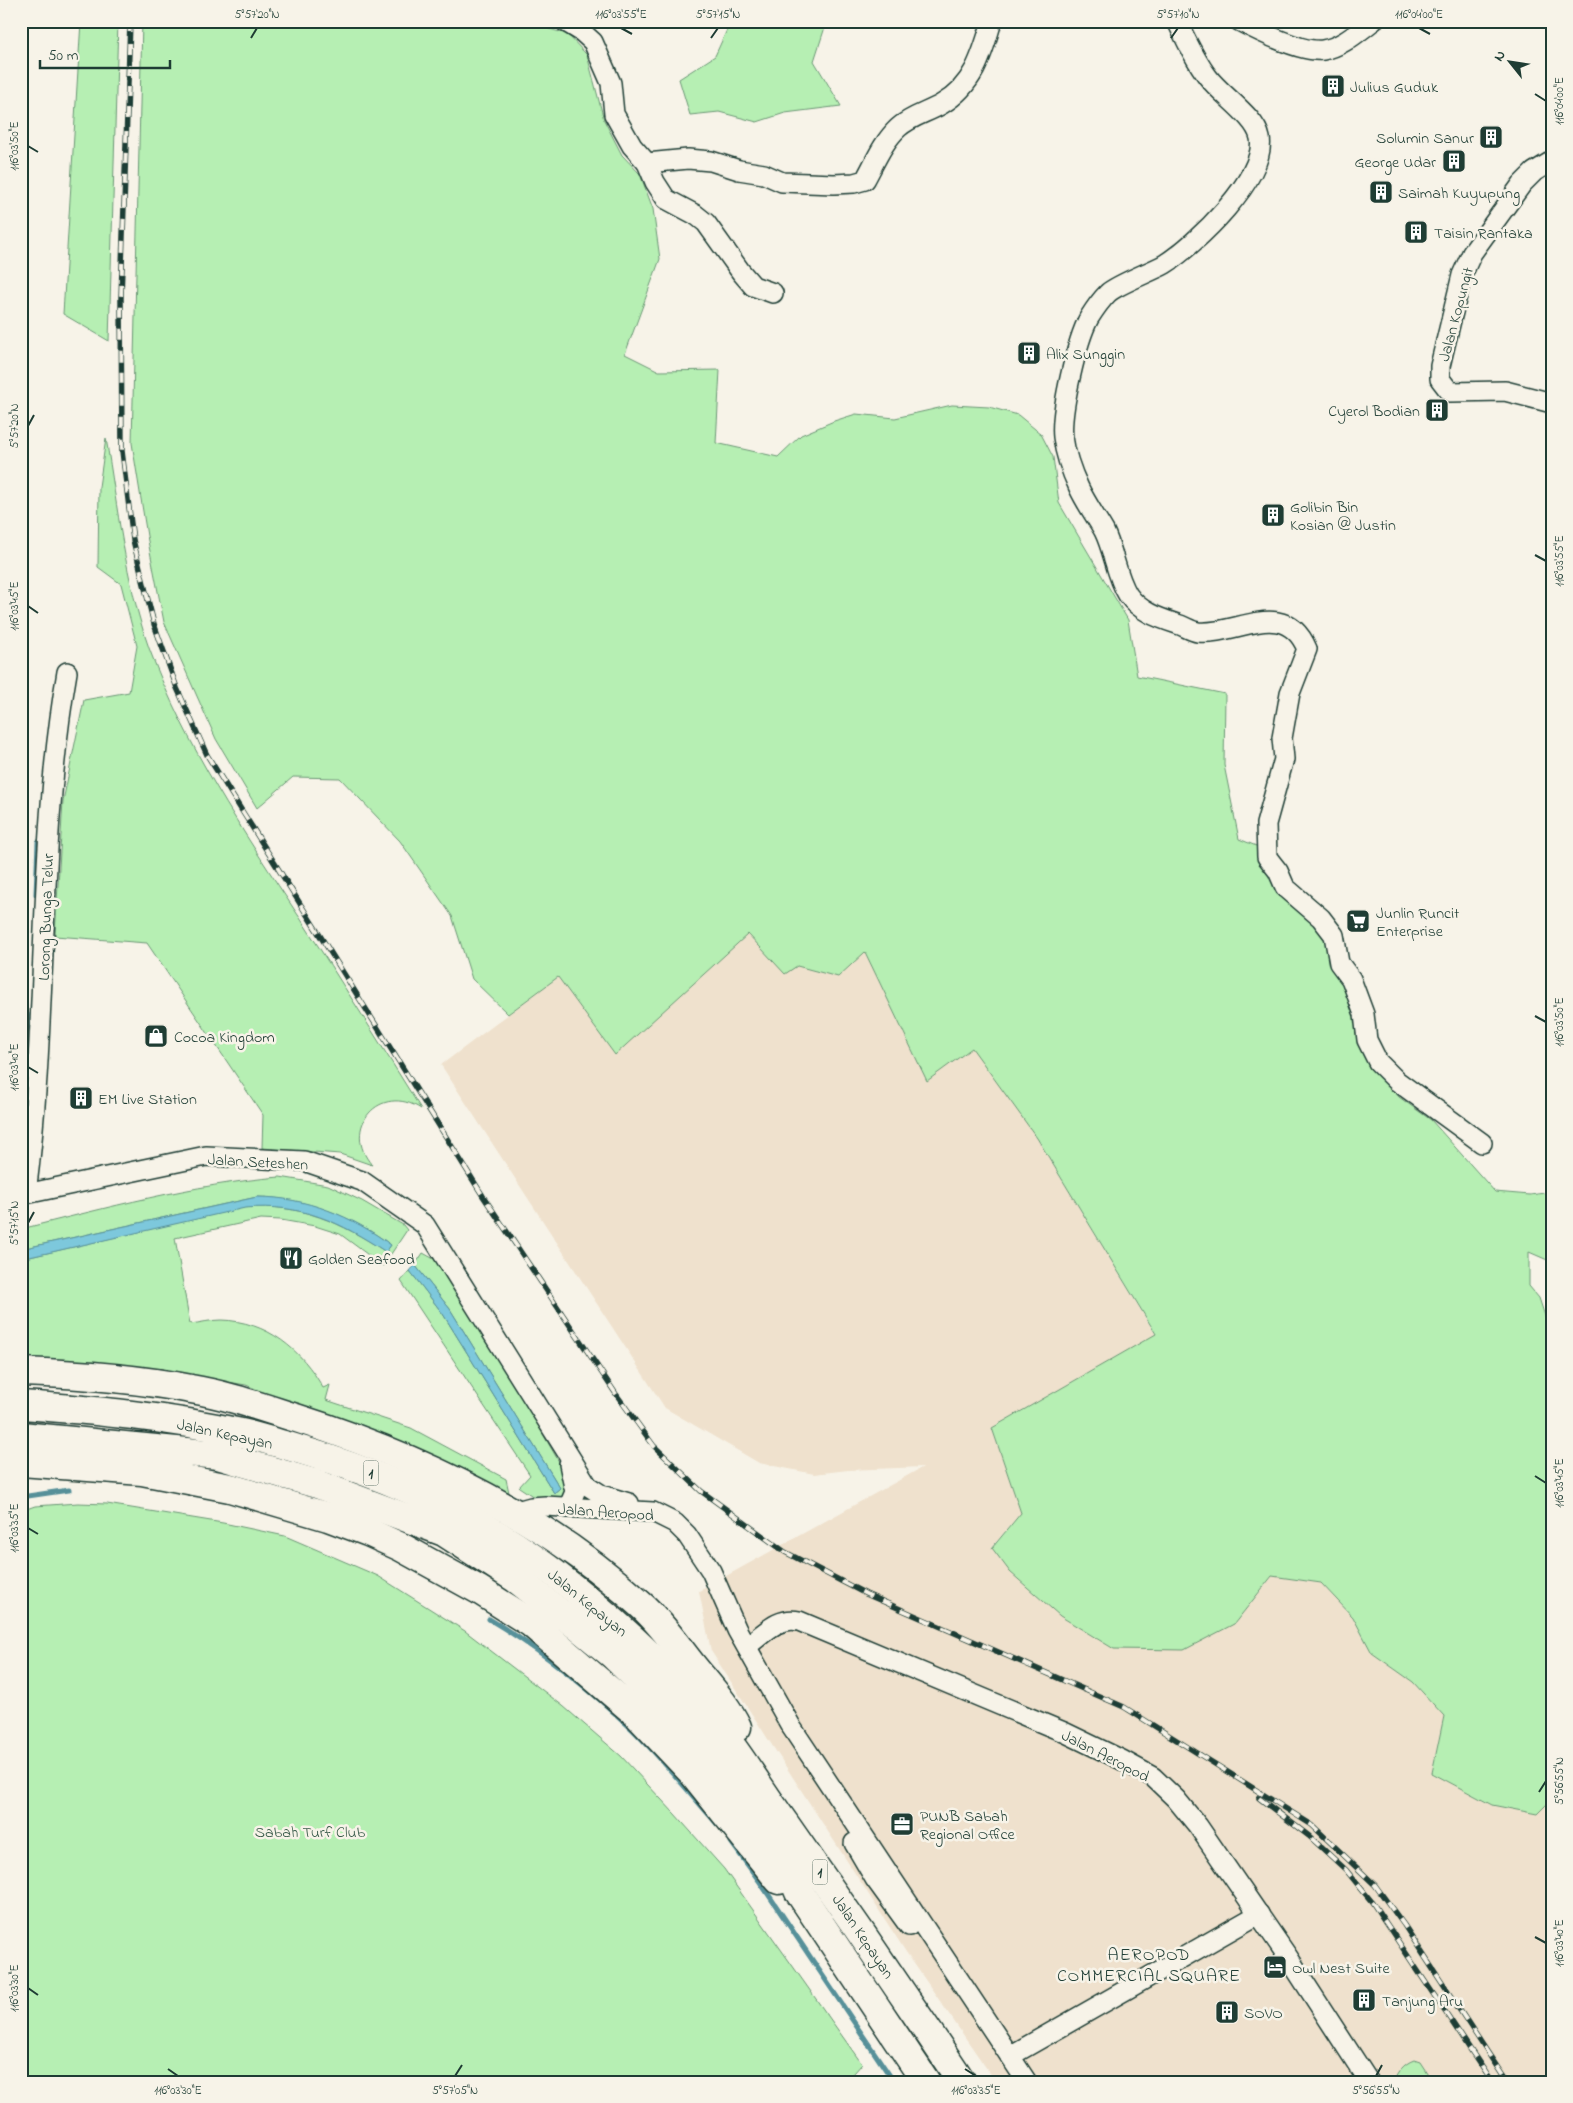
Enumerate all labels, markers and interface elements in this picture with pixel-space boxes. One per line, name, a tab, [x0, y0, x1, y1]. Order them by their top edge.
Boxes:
text: 5°57'20"N	[234, 6, 280, 24]
text: 116°03'55"E	[595, 6, 647, 24]
text: 5°57'15"N	[696, 6, 740, 24]
text: 5°57'10"N	[1156, 6, 1200, 24]
text: 116°04'00"E	[1395, 6, 1443, 24]
scale bar	[40, 38, 170, 70]
north arrow	[1486, 38, 1536, 88]
text: 50 m	[48, 45, 79, 67]
text: N	[1489, 47, 1511, 66]
building icon: Julius Guduk	[1320, 73, 1346, 99]
place label: Julius Guduk	[1350, 76, 1439, 100]
text: 116°04'00"E	[1551, 77, 1569, 125]
text: 116°03'50"E	[6, 121, 24, 171]
building icon: Solumin Sanur	[1478, 124, 1504, 150]
place label: Solumin Sanur	[1376, 127, 1474, 151]
building icon: George Udar	[1441, 148, 1467, 174]
place label: George Udar	[1354, 151, 1436, 175]
building icon: Saimah Kuyupung	[1368, 179, 1394, 205]
place label: Saimah Kuyupung	[1398, 182, 1520, 206]
building icon: Taisin Rantaka	[1403, 219, 1429, 245]
place label: Taisin Rantaka	[1434, 222, 1533, 246]
street label: Jalan Kopungit	[1433, 264, 1481, 364]
building icon: Alix Sunggin	[1016, 340, 1042, 366]
place label: Alix Sunggin	[1046, 343, 1125, 367]
building icon: Cyerol Bodian	[1424, 397, 1450, 423]
place label: Cyerol Bodian	[1328, 400, 1420, 424]
text: 5°57'20"N	[6, 403, 24, 449]
place label: Golibin Bin Kosian @ Justin	[1290, 496, 1396, 538]
building icon: Golibin Bin Kosian @ Justin	[1260, 502, 1286, 528]
text: 116°03'55"E	[1551, 535, 1569, 587]
text: 116°03'45"E	[6, 581, 24, 631]
street label: Lorong Bunga Telur	[33, 853, 61, 981]
place label: Junlin Runcit Enterprise	[1376, 902, 1460, 944]
supermarket icon: Junlin Runcit Enterprise	[1345, 908, 1371, 934]
text: 116°03'50"E	[1551, 997, 1569, 1047]
shop icon: Cocoa Kingdom	[143, 1023, 169, 1049]
place label: Cocoa Kingdom	[174, 1026, 275, 1050]
text: 116°03'40"E	[6, 1043, 24, 1091]
building icon: EM Live Station	[68, 1085, 94, 1111]
place label: EM Live Station	[98, 1088, 197, 1112]
street label: Jalan Seteshen	[207, 1148, 309, 1178]
text: 5°57'15"N	[6, 1201, 24, 1245]
restaurant icon: Golden Seafood	[278, 1245, 304, 1271]
place label: Golden Seafood	[308, 1248, 415, 1272]
street label: Jalan Kepayan	[174, 1413, 275, 1457]
text: 116°03'45"E	[1551, 1458, 1569, 1508]
road number: 1	[364, 1460, 378, 1486]
street label: Jalan Aeropod	[557, 1498, 655, 1528]
text: 116°03'35"E	[6, 1503, 24, 1553]
street label: Jalan Kepayan	[541, 1564, 632, 1644]
street label: Jalan Aeropod	[1057, 1724, 1153, 1789]
text: 5°56'55"N	[1551, 1757, 1569, 1805]
place label: PUNB Sabah Regional Office	[920, 1805, 1016, 1847]
office icon: PUNB Sabah Regional Office	[889, 1811, 915, 1837]
park label: Sabah Turf Club	[255, 1821, 366, 1845]
road number: 1	[812, 1860, 828, 1884]
street label: Jalan Kepayan	[825, 1890, 900, 1984]
text: 116°03'40"E	[1551, 1919, 1569, 1967]
district label: AEROPOD COMMERCIAL SQUARE	[1057, 1943, 1241, 1990]
hotel icon: Owl Nest Suite	[1262, 1954, 1288, 1980]
place label: Owl Nest Suite	[1292, 1957, 1390, 1981]
text: 116°03'30"E	[6, 1964, 24, 2012]
building icon: Tanjung Aru	[1351, 1987, 1377, 2013]
place label: Tanjung Aru	[1382, 1990, 1463, 2014]
building icon: SOVO	[1214, 1999, 1240, 2025]
place label: SOVO	[1244, 2002, 1283, 2026]
text: 116°03'30"E	[154, 2082, 202, 2100]
text: 5°57'05"N	[432, 2082, 478, 2100]
text: 116°03'35"E	[951, 2082, 1001, 2100]
text: 5°56'55"N	[1352, 2082, 1400, 2100]

